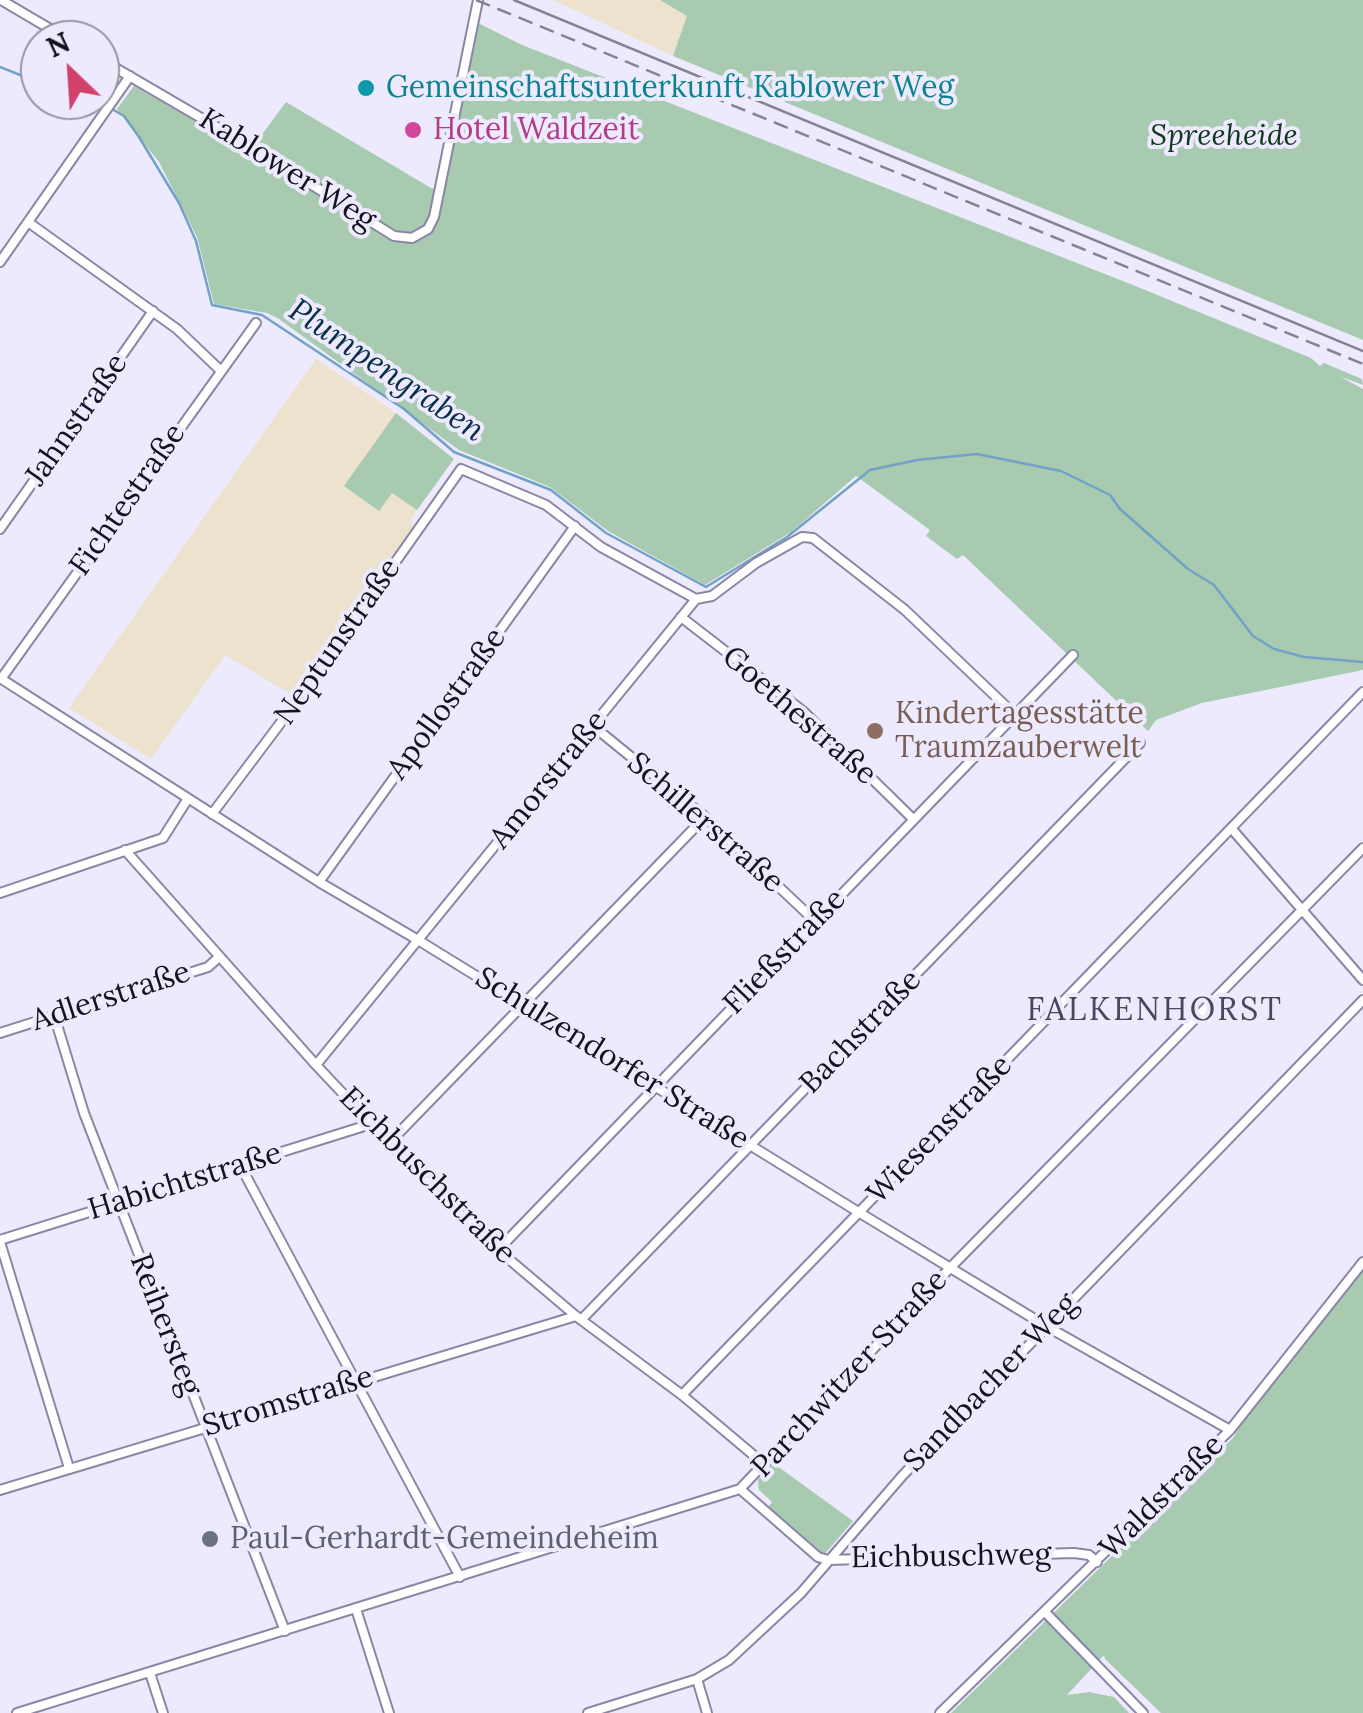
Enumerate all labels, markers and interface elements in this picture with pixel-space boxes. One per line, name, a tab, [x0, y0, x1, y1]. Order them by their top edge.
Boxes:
north arrow	[20, 20, 120, 120]
text: N	[41, 24, 76, 66]
place label: Gemeinschaftsunterkunft Kablower Weg	[386, 70, 954, 106]
marker: Gemeinschaftsunterkunft Kablower Weg	[355, 77, 377, 99]
street label: Kablower Weg	[192, 101, 382, 239]
place label: Hotel Waldzeit	[433, 112, 639, 148]
park label: Spreeheide	[1150, 118, 1298, 154]
marker: Hotel Waldzeit	[402, 119, 424, 141]
water label: Plumpengraben	[281, 291, 491, 451]
street label: Jahnstraße	[18, 347, 136, 493]
street label: Fichtestraße	[63, 417, 193, 583]
street label: Neptunstraße	[267, 552, 409, 732]
street label: Apollostraße	[380, 621, 514, 787]
street label: Goethestraße	[714, 639, 884, 793]
place label: Kindertagesstätte Traumzauberwelt	[895, 696, 1144, 766]
street label: Amorstraße	[483, 704, 615, 856]
marker: Kindertagesstätte Traumzauberwelt	[864, 720, 886, 742]
street label: Schillerstraße	[619, 745, 791, 901]
street label: Fließstraße	[716, 882, 854, 1022]
street label: Adlerstraße	[27, 954, 195, 1040]
street label: Schulzendorfer Straße	[469, 960, 755, 1158]
street label: Bachstraße	[793, 962, 929, 1102]
district label: FALKENHORST	[1026, 992, 1284, 1030]
street label: Wiesenstraße	[860, 1048, 1020, 1212]
street label: Eichbuschstraße	[331, 1080, 523, 1272]
street label: Habichtstraße	[84, 1136, 286, 1228]
street label: Reihersteg	[122, 1249, 208, 1401]
street label: Parchwitzer Straße	[745, 1263, 955, 1485]
street label: Sandbacher Weg	[897, 1286, 1085, 1480]
street label: Stromstraße	[199, 1359, 377, 1445]
street label: Waldstraße	[1092, 1427, 1232, 1567]
place label: Paul-Gerhardt-Gemeindeheim	[230, 1521, 659, 1557]
marker: Paul-Gerhardt-Gemeindeheim	[199, 1528, 221, 1550]
street label: Eichbuschweg	[850, 1537, 1052, 1577]

